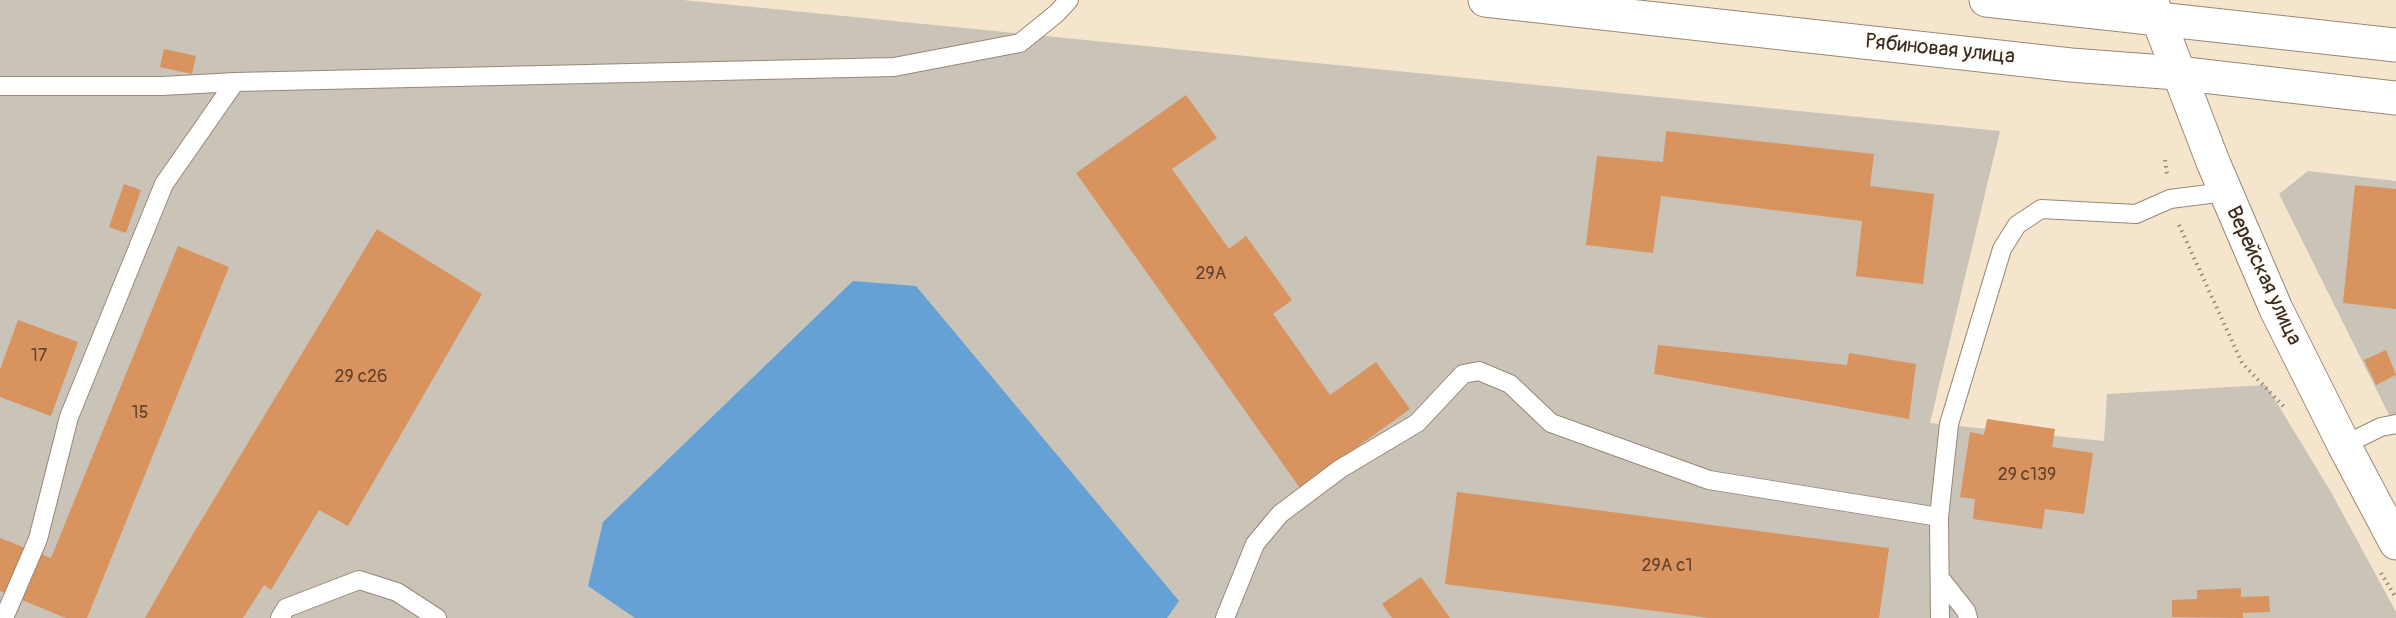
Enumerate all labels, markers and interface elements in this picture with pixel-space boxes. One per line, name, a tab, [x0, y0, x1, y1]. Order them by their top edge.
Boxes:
street label: Рябиновая улица	[1864, 30, 2016, 70]
street label: Верейская улица	[2220, 202, 2306, 350]
house number: 29А	[1195, 263, 1227, 285]
house number: 17	[31, 345, 47, 367]
house number: 29 с26	[335, 366, 387, 388]
house number: 15	[132, 402, 148, 424]
house number: 29 с139	[1998, 464, 2056, 486]
house number: 29А с1	[1641, 555, 1693, 577]

